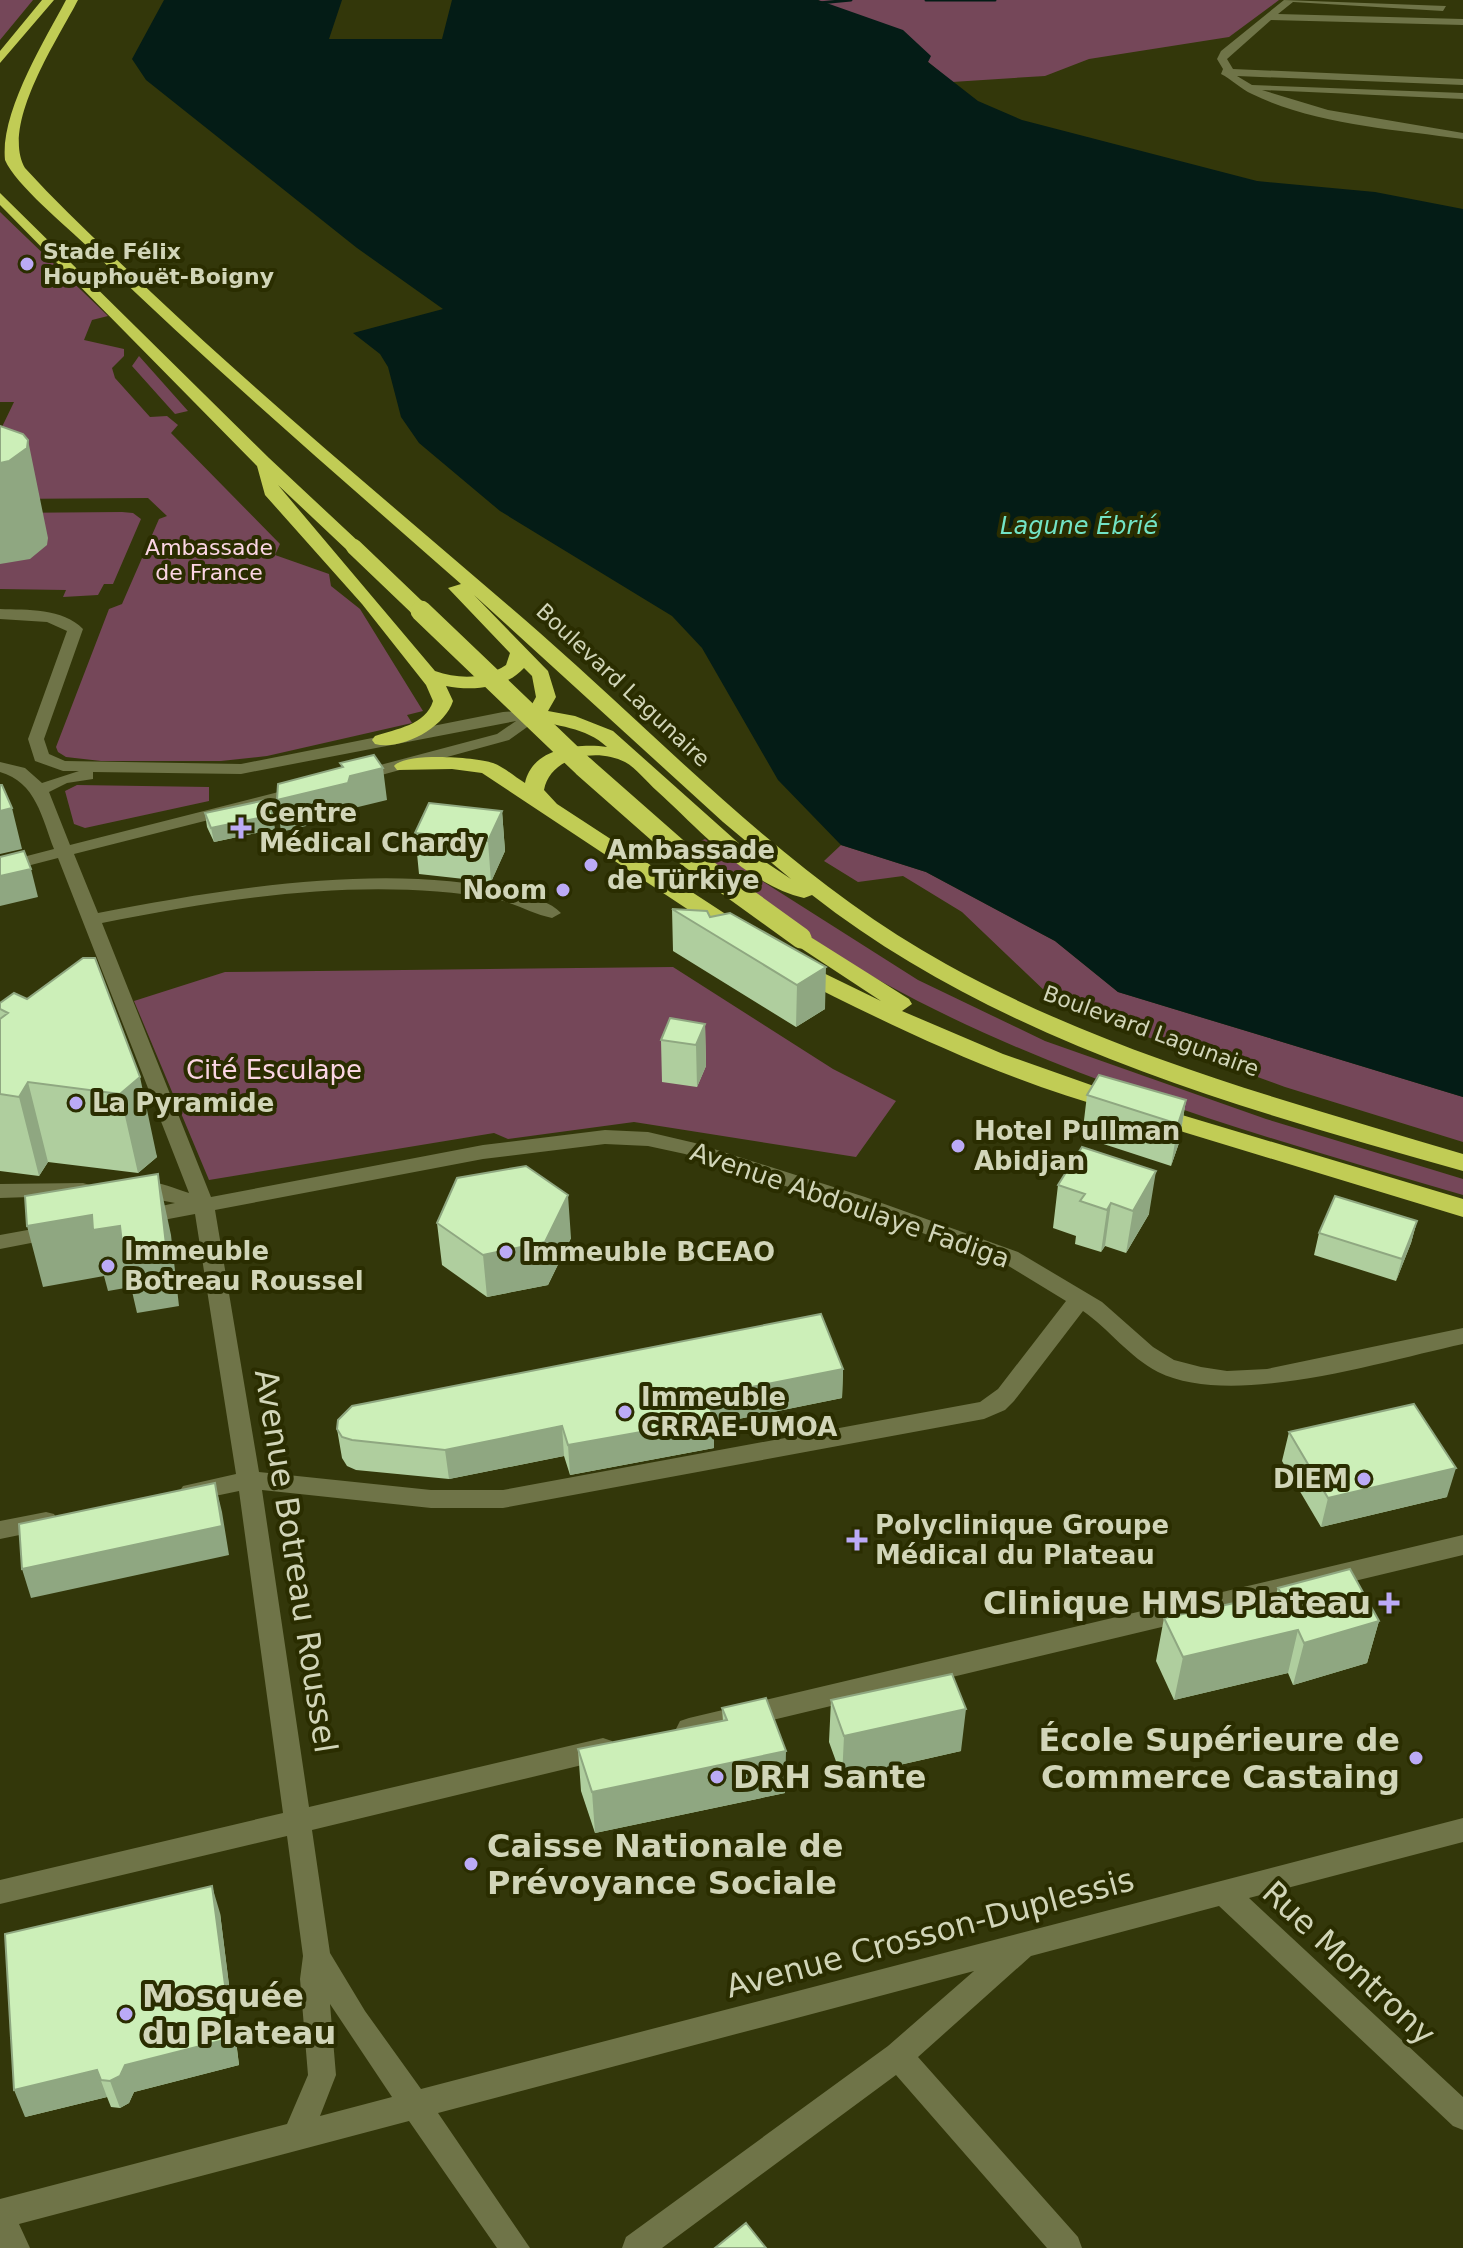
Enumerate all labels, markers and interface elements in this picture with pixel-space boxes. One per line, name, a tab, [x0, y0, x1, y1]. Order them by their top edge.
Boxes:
place label: Stade Félix Houphouët-Boigny	[43, 239, 274, 289]
marker: Stade Félix Houphouët-Boigny	[18, 255, 36, 273]
water label: Lagune Ébrié	[1000, 511, 1158, 540]
park label: Ambassade de France	[145, 535, 273, 585]
street label: Boulevard Lagunaire	[531, 598, 715, 772]
place label: Centre Médical Chardy	[259, 798, 485, 858]
marker: Centre Médical Chardy	[230, 817, 252, 839]
place label: Ambassade de Türkiye	[607, 835, 775, 895]
marker: Ambassade de Türkiye	[582, 856, 600, 874]
place label: Noom	[462, 875, 547, 905]
marker: Noom	[554, 881, 572, 899]
street label: Boulevard Lagunaire	[1040, 980, 1262, 1082]
park label: Cité Esculape	[186, 1055, 362, 1085]
place label: La Pyramide	[92, 1088, 274, 1118]
marker: La Pyramide	[67, 1094, 85, 1112]
place label: Hotel Pullman Abidjan	[974, 1116, 1180, 1176]
street label: Avenue Abdoulaye Fadiga	[686, 1136, 1014, 1274]
marker: Hotel Pullman Abidjan	[949, 1137, 967, 1155]
place label: Immeuble Botreau Roussel	[124, 1236, 364, 1296]
place label: Immeuble BCEAO	[522, 1237, 775, 1267]
marker: Immeuble BCEAO	[497, 1243, 515, 1261]
marker: Immeuble Botreau Roussel	[99, 1257, 117, 1275]
street label: Avenue Botreau Roussel	[247, 1366, 345, 1756]
place label: Immeuble CRRAE-UMOA	[641, 1382, 837, 1442]
marker: Immeuble CRRAE-UMOA	[616, 1403, 634, 1421]
place label: DIEM	[1273, 1464, 1348, 1494]
marker: DIEM	[1355, 1470, 1373, 1488]
place label: Polyclinique Groupe Médical du Plateau	[875, 1510, 1169, 1570]
marker: Polyclinique Groupe Médical du Plateau	[846, 1529, 868, 1551]
place label: Clinique HMS Plateau	[983, 1584, 1371, 1622]
marker: Clinique HMS Plateau	[1378, 1592, 1400, 1614]
place label: École Supérieure de Commerce Castaing	[1038, 1721, 1400, 1796]
marker: École Supérieure de Commerce Castaing	[1407, 1749, 1425, 1767]
place label: DRH Sante	[733, 1758, 927, 1796]
marker: DRH Sante	[708, 1768, 726, 1786]
place label: Caisse Nationale de Prévoyance Sociale	[487, 1827, 843, 1902]
marker: Caisse Nationale de Prévoyance Sociale	[462, 1855, 480, 1873]
street label: Avenue Crosson-Duplessis	[722, 1860, 1138, 2006]
street label: Rue Montrony	[1255, 1873, 1443, 2053]
place label: Mosquée du Plateau	[142, 1977, 336, 2052]
marker: Mosquée du Plateau	[117, 2005, 135, 2023]

